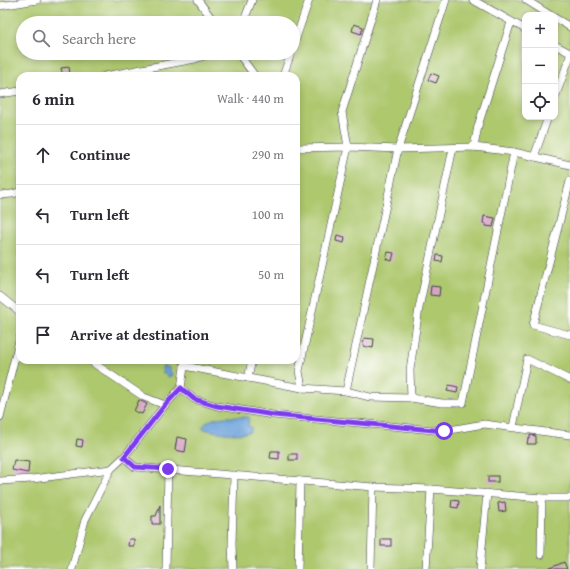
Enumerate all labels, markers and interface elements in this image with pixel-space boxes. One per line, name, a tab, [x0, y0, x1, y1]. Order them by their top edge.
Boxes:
map controls	[522, 12, 558, 120]
button: +	[522, 12, 558, 48]
search box	[16, 16, 300, 60]
icon: search	[30, 27, 52, 49]
text: Search here	[62, 28, 136, 49]
button: −	[522, 48, 558, 84]
button: locate	[522, 84, 558, 120]
text: 6 min	[32, 86, 74, 111]
text: Walk · 440 m	[217, 89, 284, 108]
icon: ahead	[32, 144, 54, 166]
text: Continue	[70, 144, 131, 165]
text: 290 m	[252, 145, 284, 164]
icon: left	[32, 204, 54, 226]
text: Turn left	[70, 204, 129, 225]
text: 100 m	[252, 205, 284, 224]
icon: left	[32, 264, 54, 286]
text: Turn left	[70, 264, 129, 285]
text: 50 m	[258, 265, 284, 284]
icon: arrive	[32, 324, 54, 346]
text: Arrive at destination	[70, 324, 209, 345]
route start	[435, 422, 453, 440]
route end	[159, 460, 177, 478]

